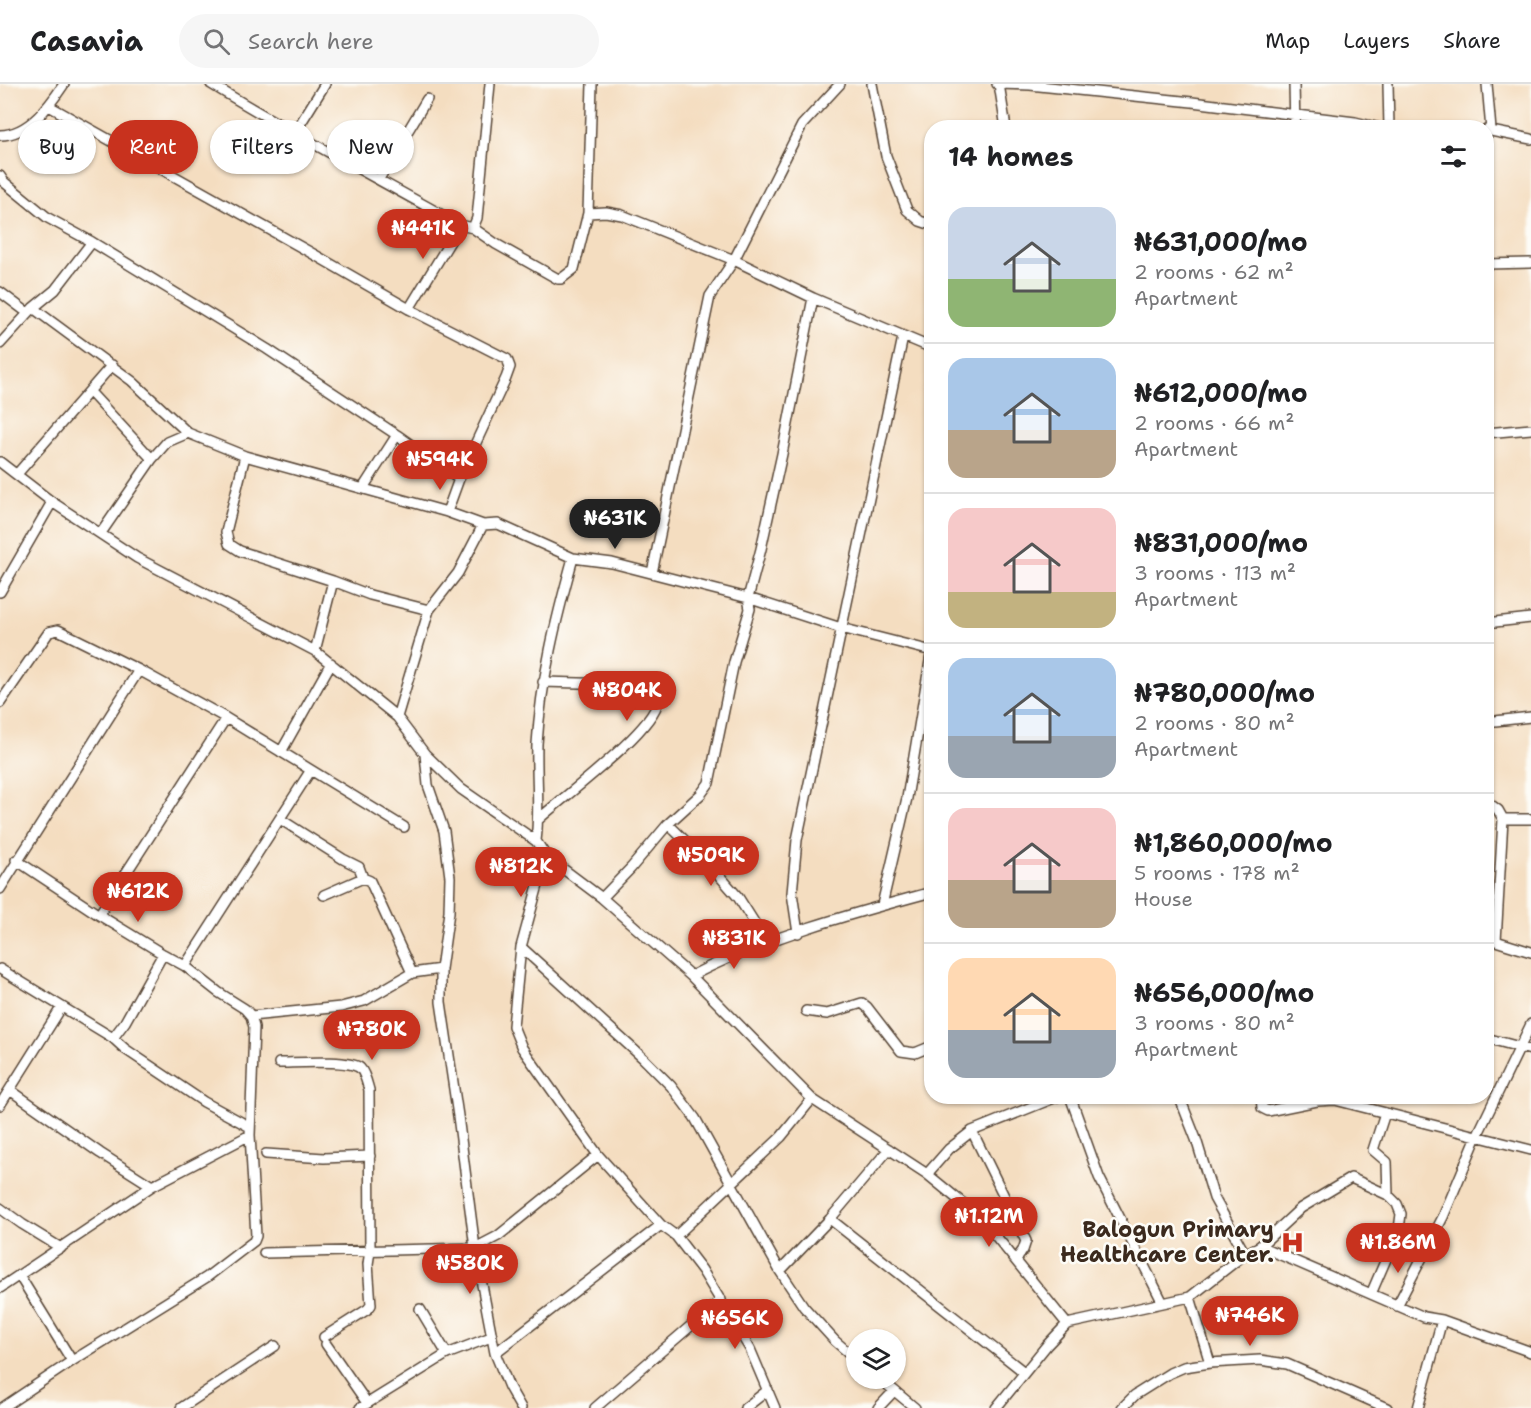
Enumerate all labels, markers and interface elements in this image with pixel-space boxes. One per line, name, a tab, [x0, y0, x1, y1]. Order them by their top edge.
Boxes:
search box	[179, 14, 599, 68]
text: Casavia	[30, 22, 143, 60]
icon: search	[200, 25, 233, 58]
text: Search here	[248, 27, 374, 56]
text: Map	[1265, 27, 1310, 55]
text: Layers	[1343, 27, 1410, 55]
text: Share	[1443, 27, 1501, 55]
chip: Buy	[18, 120, 96, 174]
chip: Rent	[108, 120, 198, 174]
chip: Filters	[210, 120, 315, 174]
chip: New	[327, 120, 414, 174]
text: 14 homes	[948, 139, 1074, 174]
icon: filters	[1437, 140, 1470, 173]
pin: ₦441K	[381, 209, 465, 260]
text: ₦441K	[391, 215, 455, 241]
text: ₦631,000/mo	[1134, 224, 1308, 259]
icon: home	[996, 231, 1068, 303]
text: 2 rooms · 62 m²	[1134, 259, 1294, 285]
text: Apartment	[1134, 285, 1238, 311]
text: ₦612,000/mo	[1134, 375, 1308, 410]
icon: home	[996, 382, 1068, 454]
text: 2 rooms · 66 m²	[1134, 410, 1295, 436]
text: Apartment	[1134, 436, 1238, 462]
pin: ₦594K	[398, 440, 482, 491]
text: ₦594K	[406, 446, 474, 472]
pin: ₦631K	[573, 499, 657, 550]
text: ₦631K	[583, 505, 647, 531]
text: ₦831,000/mo	[1134, 525, 1308, 560]
icon: home	[996, 532, 1068, 604]
text: 3 rooms · 113 m²	[1134, 560, 1296, 586]
text: Apartment	[1134, 586, 1238, 612]
pin: ₦804K	[585, 671, 669, 722]
text: ₦780,000/mo	[1134, 675, 1315, 710]
text: ₦804K	[592, 677, 662, 703]
icon: home	[996, 682, 1068, 754]
text: 2 rooms · 80 m²	[1134, 710, 1295, 736]
text: Apartment	[1134, 736, 1238, 762]
text: ₦1,860,000/mo	[1134, 825, 1333, 860]
icon: home	[996, 832, 1068, 904]
pin: ₦509K	[669, 836, 753, 887]
text: ₦509K	[677, 842, 745, 868]
pin: ₦812K	[479, 847, 563, 898]
text: ₦812K	[489, 853, 553, 879]
text: 5 rooms · 178 m²	[1134, 860, 1300, 886]
pin: ₦612K	[96, 872, 180, 923]
text: ₦612K	[107, 878, 169, 904]
text: House	[1134, 886, 1193, 912]
pin: ₦831K	[692, 919, 776, 970]
text: ₦831K	[702, 925, 766, 951]
text: ₦656,000/mo	[1134, 975, 1314, 1010]
icon: home	[996, 982, 1068, 1054]
pin: ₦780K	[330, 1010, 414, 1061]
text: 3 rooms · 80 m²	[1134, 1010, 1295, 1036]
text: ₦780K	[337, 1016, 407, 1042]
text: Apartment	[1134, 1036, 1238, 1062]
pin: ₦1.12M	[940, 1197, 1038, 1248]
text: ₦1.12M	[955, 1203, 1024, 1229]
place label: Balogun Primary Healthcare Center.	[1060, 1215, 1274, 1269]
pin: ₦1.86M	[1349, 1223, 1447, 1274]
hospital icon: Balogun Primary Healthcare Center.	[1279, 1229, 1305, 1255]
text: ₦1.86M	[1360, 1229, 1436, 1255]
pin: ₦580K	[428, 1244, 512, 1295]
text: ₦580K	[436, 1250, 504, 1276]
pin: ₦746K	[1208, 1296, 1292, 1347]
pin: ₦656K	[693, 1299, 777, 1350]
text: ₦746K	[1215, 1302, 1285, 1328]
text: ₦656K	[701, 1305, 769, 1331]
map controls	[846, 1329, 906, 1389]
button: layers	[846, 1329, 906, 1389]

